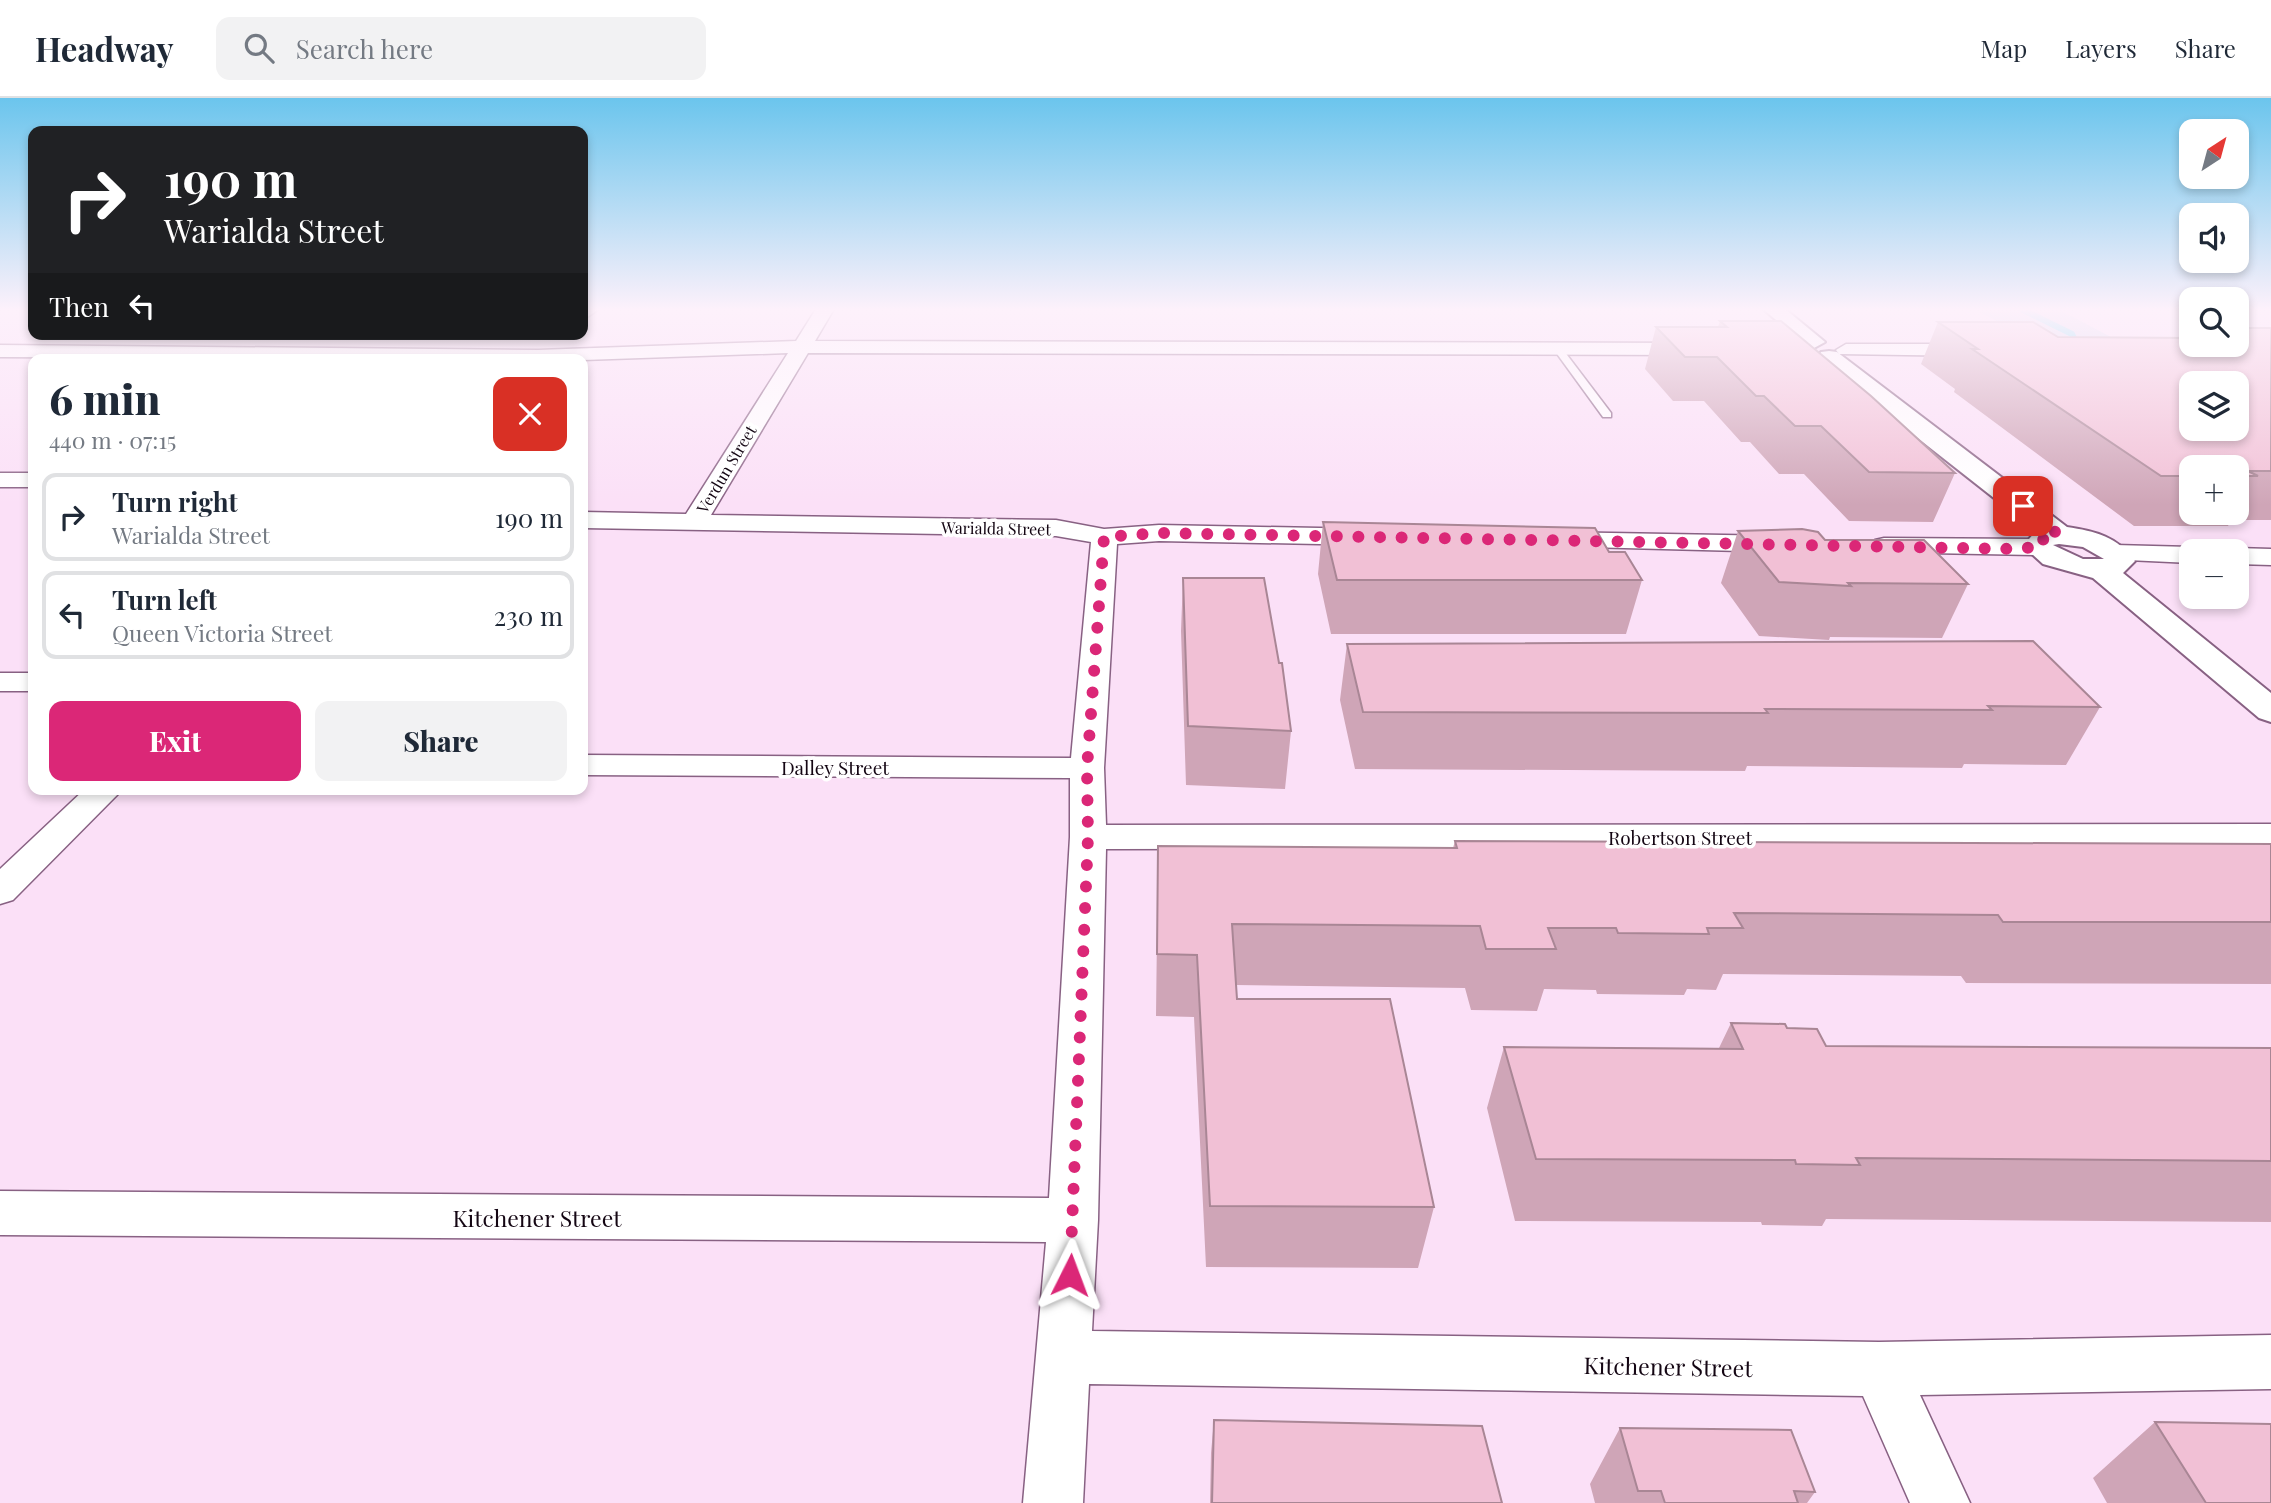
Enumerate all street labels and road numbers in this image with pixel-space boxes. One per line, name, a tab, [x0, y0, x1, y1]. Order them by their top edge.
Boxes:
street label: Verdun Street	[691, 421, 761, 518]
street label: Warialda Street	[940, 517, 1051, 539]
street label: Dalley Street	[781, 754, 889, 780]
street label: Robertson Street	[1608, 824, 1752, 850]
street label: Kitchener Street	[453, 1202, 622, 1233]
street label: Kitchener Street	[1583, 1349, 1754, 1383]

